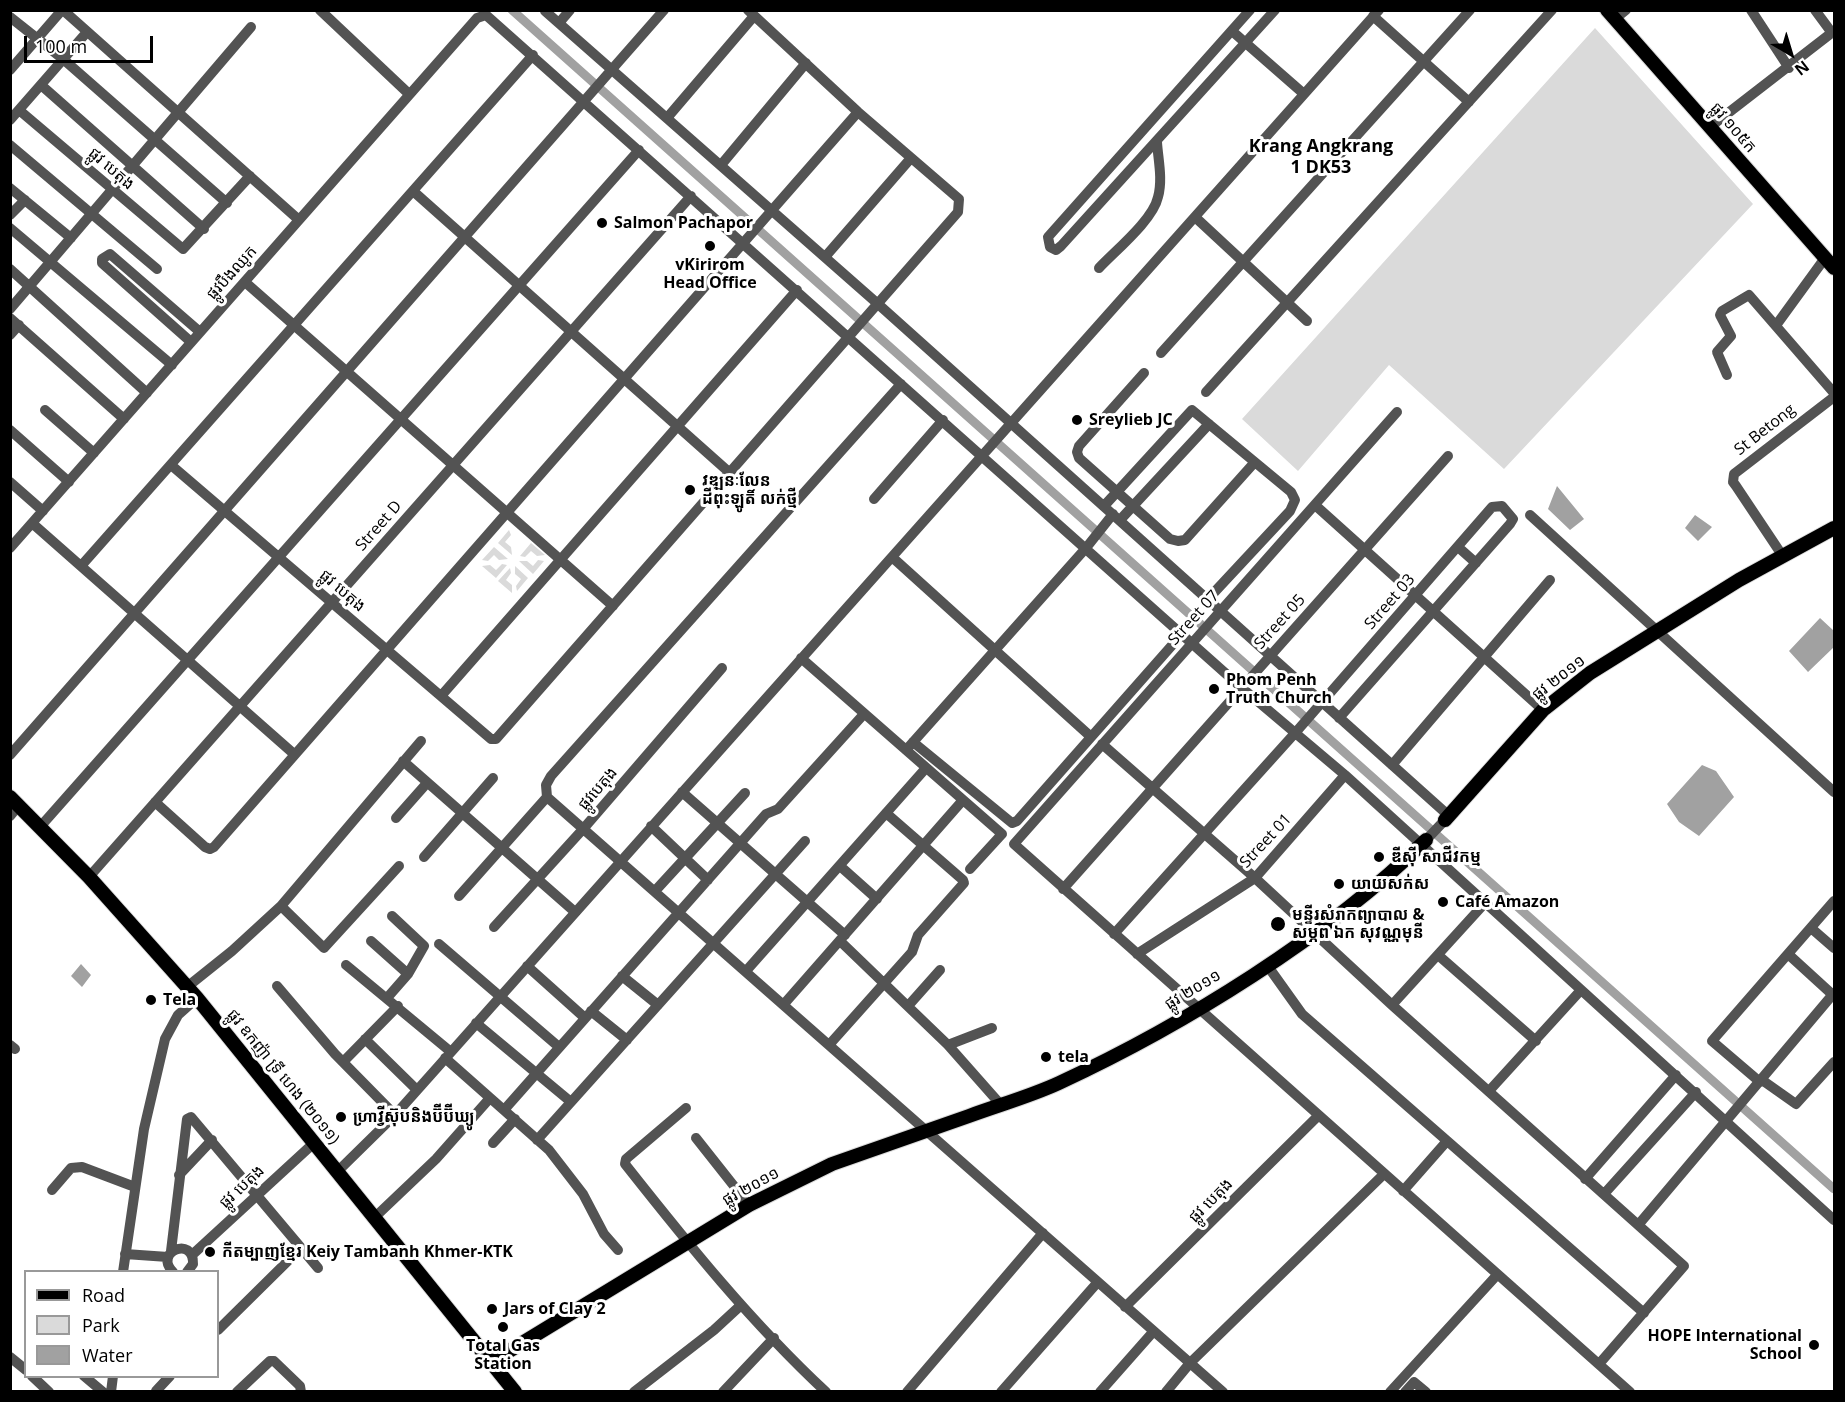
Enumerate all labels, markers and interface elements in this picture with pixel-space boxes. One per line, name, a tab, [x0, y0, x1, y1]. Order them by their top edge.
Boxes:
scale bar	[27, 24, 156, 62]
north arrow	[1761, 24, 1821, 84]
text: 100 m	[35, 34, 87, 58]
text: N	[1790, 56, 1814, 81]
street label: ផ្លូវ ១០៥ក	[1706, 99, 1760, 157]
district label: Krang Angkrang 1 DK53	[1249, 136, 1393, 178]
street label: ផ្លូវ បេតុង	[84, 144, 138, 194]
place label: Salmon Pachapor	[614, 213, 753, 233]
marker: Salmon Pachapor	[595, 216, 609, 230]
marker: vKirirom Head Office	[703, 239, 717, 253]
street label: ផ្លូវបឹងឈូក	[203, 242, 261, 304]
place label: vKirirom Head Office	[663, 255, 757, 293]
street label: St Betong	[1731, 400, 1799, 460]
place label: Sreylieb JC	[1089, 410, 1173, 430]
marker: Sreylieb JC	[1070, 413, 1084, 427]
place label: វឌ្ឍនៈលែន ដីពុះឡូតិ៍ លក់ថ្មី	[702, 471, 797, 509]
marker: វឌ្ឍនៈលែន ដីពុះឡូតិ៍ លក់ថ្មី	[683, 483, 697, 497]
street label: Street D	[352, 497, 406, 555]
street label: ផ្លូវ បេតុង	[315, 566, 369, 616]
street label: Street 03	[1361, 570, 1419, 634]
street label: Street 07	[1164, 587, 1224, 649]
street label: Street 05	[1250, 591, 1310, 653]
street label: ផ្លូវ ២០១១	[1529, 651, 1589, 705]
place label: Phom Penh Truth Church	[1226, 670, 1332, 708]
marker: Phom Penh Truth Church	[1207, 682, 1221, 696]
street label: ផ្លូវបេតុង	[574, 764, 622, 814]
street label: Street 01	[1236, 810, 1296, 872]
place label: ឌីស៊ី សាជីវកម្ម	[1391, 847, 1481, 867]
marker: ឌីស៊ី សាជីវកម្ម	[1372, 850, 1386, 864]
place label: យាយសក់ស	[1351, 874, 1429, 894]
marker: យាយសក់ស	[1332, 877, 1346, 891]
place label: Café Amazon	[1455, 892, 1559, 912]
marker: Café Amazon	[1436, 895, 1450, 909]
place label: មន្ទីរសំរាកព្យាបាល & សម្ភព ឯក សុវណ្ណមុនី	[1292, 905, 1424, 943]
marker: មន្ទីរសំរាកព្យាបាល & សម្ភព ឯក សុវណ្ណមុនី	[1269, 915, 1287, 933]
street label: ផ្លូវ ២០១១	[1161, 966, 1225, 1014]
place label: Tela	[163, 990, 196, 1010]
marker: Tela	[144, 993, 158, 1007]
street label: ផ្លូវ ឧកញ៉ា ទ្រី ហេង (២០១១)	[223, 1006, 343, 1148]
place label: tela	[1058, 1047, 1089, 1067]
marker: tela	[1039, 1050, 1053, 1064]
place label: ហ្រាវ្វីស៊ុបនិងប៊ីប៊ីឃ្យូ	[353, 1107, 474, 1127]
marker: ហ្រាវ្វីស៊ុបនិងប៊ីប៊ីឃ្យូ	[334, 1110, 348, 1124]
street label: ផ្លូវ បេតុង	[215, 1161, 269, 1213]
street label: ផ្លូវ ២០១១	[719, 1164, 783, 1210]
street label: ផ្លូវ បេតុង	[1185, 1175, 1237, 1227]
place label: កីតម្បាញខ្មែរ Keiy Tambanh Khmer-KTK	[222, 1242, 513, 1262]
marker: កីតម្បាញខ្មែរ Keiy Tambanh Khmer-KTK	[203, 1245, 217, 1259]
legend	[24, 1270, 219, 1378]
text: Road	[82, 1283, 125, 1307]
place label: Jars of Clay 2	[504, 1299, 606, 1319]
marker: Jars of Clay 2	[485, 1302, 499, 1316]
text: Park	[82, 1313, 120, 1337]
marker: Total Gas Station	[496, 1320, 510, 1334]
place label: HOPE International School	[1647, 1326, 1802, 1364]
place label: Total Gas Station	[466, 1336, 540, 1374]
marker: HOPE International School	[1807, 1338, 1821, 1352]
text: Water	[82, 1343, 133, 1367]

